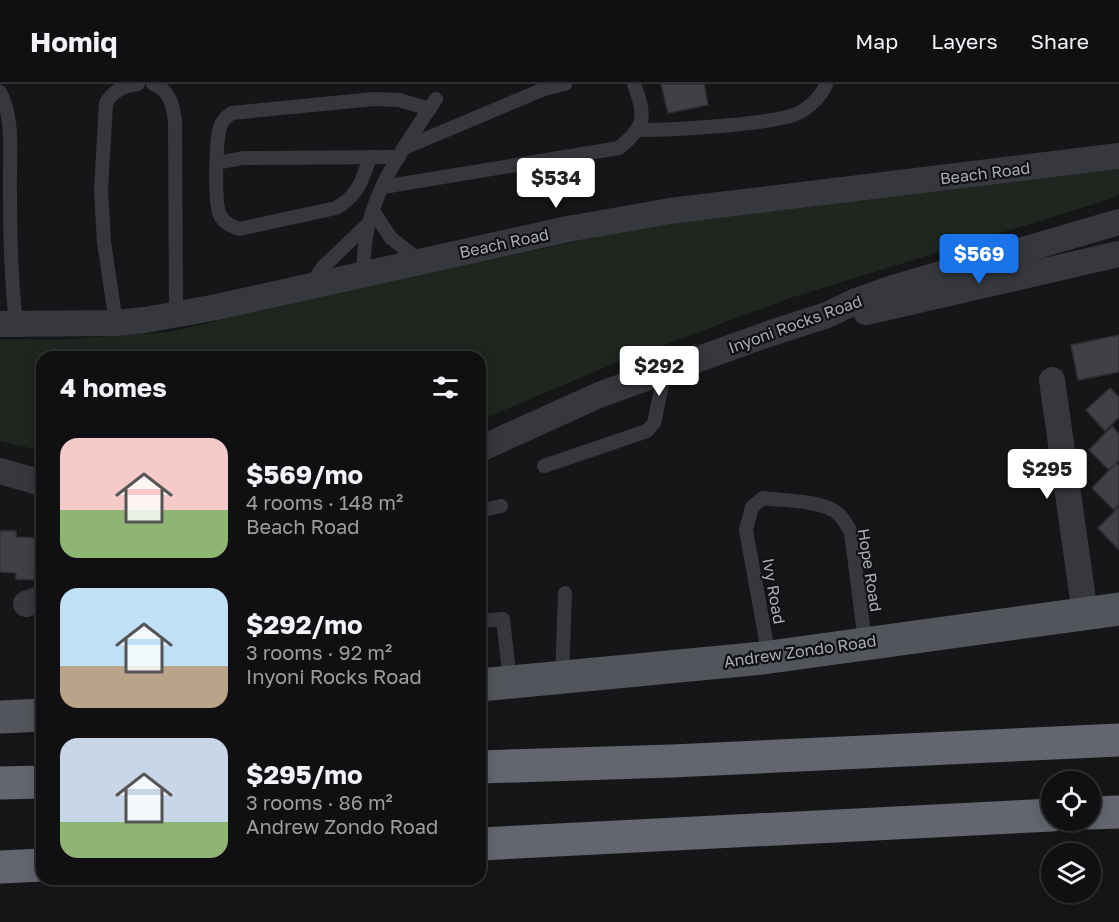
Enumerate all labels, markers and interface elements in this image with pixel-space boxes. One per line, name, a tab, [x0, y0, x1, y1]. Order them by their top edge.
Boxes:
text: Homiq	[30, 25, 117, 58]
text: Map	[855, 28, 898, 54]
text: Layers	[931, 28, 998, 54]
text: Share	[1031, 28, 1089, 54]
pin: $534	[520, 158, 592, 209]
street label: Beach Road	[939, 158, 1031, 188]
text: $534	[531, 165, 581, 189]
street label: Beach Road	[458, 224, 550, 262]
pin: $569	[943, 234, 1015, 285]
text: $569	[954, 241, 1005, 265]
street label: Inyoni Rocks Road	[725, 291, 865, 357]
pin: $292	[623, 346, 695, 397]
text: $292	[634, 353, 684, 377]
icon: filters	[429, 371, 462, 404]
text: 4 homes	[60, 372, 167, 403]
pin: $295	[1011, 449, 1083, 500]
text: $295	[1022, 456, 1072, 480]
text: $569/mo	[246, 459, 363, 490]
icon: home	[108, 462, 180, 534]
text: 4 rooms · 148 m²	[246, 490, 403, 514]
text: Beach Road	[246, 514, 360, 538]
street label: Hope Road	[854, 527, 886, 613]
street label: Ivy Road	[758, 556, 790, 626]
text: $292/mo	[246, 609, 362, 640]
icon: home	[108, 612, 180, 684]
street label: Andrew Zondo Road	[722, 630, 878, 672]
text: 3 rooms · 92 m²	[246, 640, 392, 664]
text: Inyoni Rocks Road	[246, 664, 422, 688]
text: $295/mo	[246, 759, 362, 790]
icon: home	[108, 762, 180, 834]
map controls	[1041, 771, 1101, 903]
button: locate	[1041, 771, 1101, 831]
text: 3 rooms · 86 m²	[246, 790, 393, 814]
text: Andrew Zondo Road	[246, 814, 438, 838]
button: layers	[1041, 843, 1101, 903]

